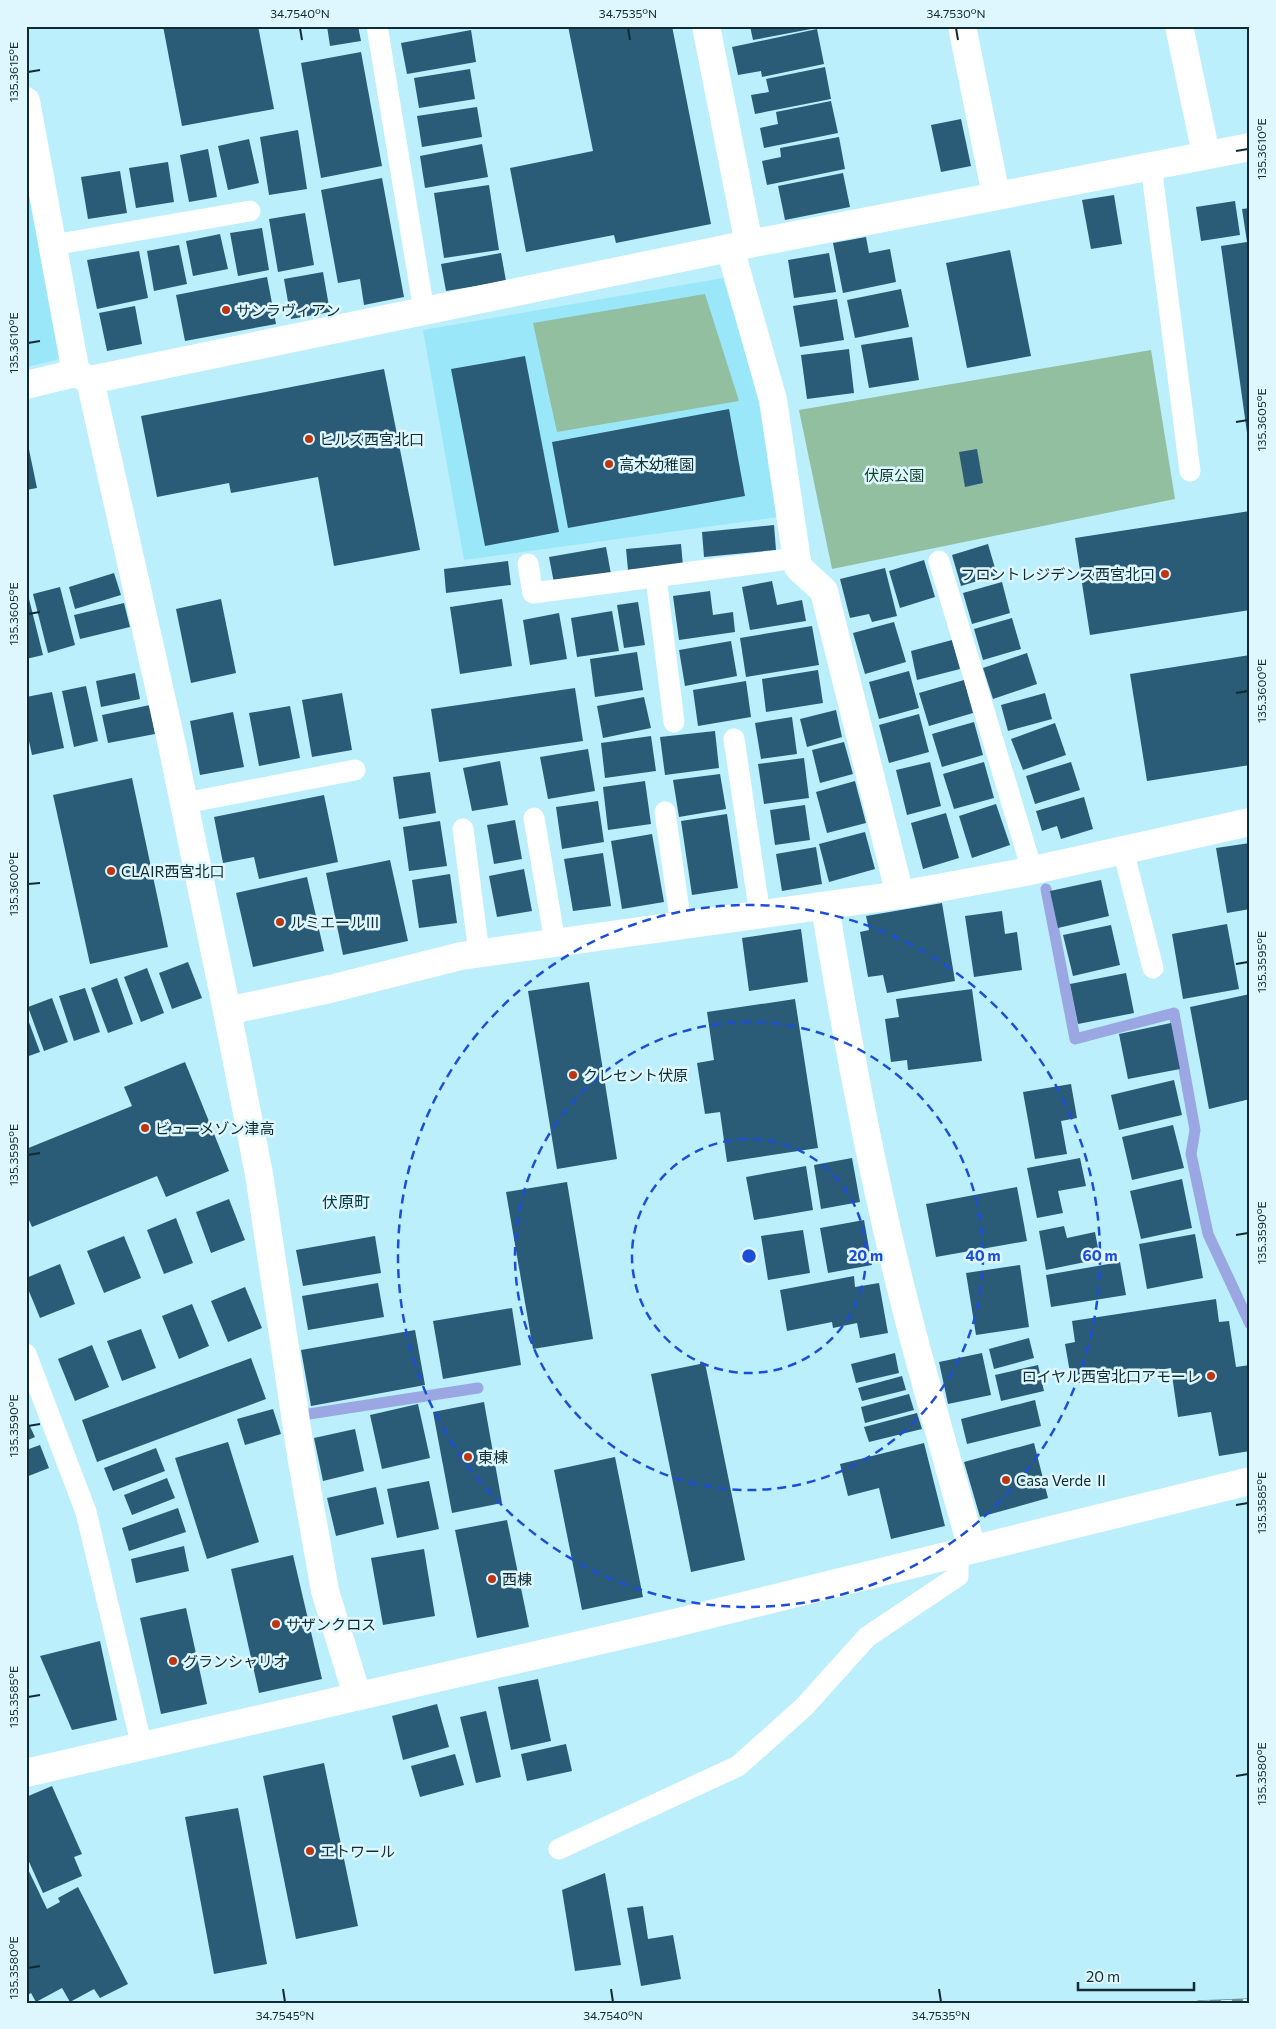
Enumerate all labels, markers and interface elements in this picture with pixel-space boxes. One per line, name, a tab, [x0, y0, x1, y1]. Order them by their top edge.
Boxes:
text: 34.7540°N	[270, 6, 330, 20]
text: 34.7535°N	[599, 6, 657, 20]
text: 34.7530°N	[926, 6, 986, 20]
text: 135.3615°E	[6, 42, 20, 102]
text: 135.3610°E	[1254, 118, 1268, 180]
place label: サンラヴィアン	[236, 301, 340, 319]
marker: サンラヴィアン	[220, 304, 232, 316]
text: 135.3610°E	[6, 312, 20, 374]
text: 135.3605°E	[1254, 388, 1268, 452]
place label: ヒルズ西宮北口	[319, 430, 424, 448]
marker: ヒルズ西宮北口	[303, 433, 315, 445]
place label: 高木幼稚園	[619, 455, 694, 473]
marker: 高木幼稚園	[603, 458, 615, 470]
park label: 伏原公園	[864, 466, 924, 484]
place label: フロントレジデンス西宮北口	[960, 565, 1155, 583]
marker: フロントレジデンス西宮北口	[1159, 568, 1171, 580]
text: 135.3605°E	[6, 582, 20, 646]
text: 135.3600°E	[1254, 659, 1268, 723]
text: 135.3600°E	[6, 852, 20, 916]
place label: CLAIR西宮北口	[121, 862, 224, 880]
marker: CLAIR西宮北口	[105, 865, 117, 877]
place label: ルミエールⅢ	[290, 913, 380, 931]
marker: ルミエールⅢ	[274, 916, 286, 928]
text: 135.3595°E	[1254, 931, 1268, 993]
place label: クレセント伏原	[583, 1066, 688, 1084]
marker: クレセント伏原	[567, 1069, 579, 1081]
place label: ビューメゾン津高	[155, 1119, 274, 1137]
marker: ビューメゾン津高	[139, 1122, 151, 1134]
text: 135.3595°E	[6, 1124, 20, 1186]
district label: 伏原町	[322, 1192, 370, 1211]
text: 135.3590°E	[1254, 1201, 1268, 1265]
text: 20 m	[849, 1246, 883, 1264]
text: 40 m	[965, 1246, 1001, 1264]
text: 60 m	[1082, 1246, 1118, 1264]
centre of rings	[740, 1247, 758, 1265]
place label: ロイヤル西宮北口アモーレ	[1021, 1367, 1201, 1385]
marker: ロイヤル西宮北口アモーレ	[1205, 1370, 1217, 1382]
text: 135.3590°E	[6, 1394, 20, 1458]
place label: 東棟	[478, 1448, 508, 1466]
marker: 東棟	[462, 1451, 474, 1463]
place label: Casa Verde Ⅱ	[1016, 1471, 1109, 1489]
text: 135.3585°E	[1254, 1472, 1268, 1534]
marker: Casa Verde Ⅱ	[1000, 1474, 1012, 1486]
place label: 西棟	[502, 1570, 532, 1588]
marker: 西棟	[486, 1573, 498, 1585]
place label: サザンクロス	[286, 1615, 376, 1633]
marker: サザンクロス	[270, 1618, 282, 1630]
place label: グランシャリオ	[183, 1652, 288, 1670]
marker: グランシャリオ	[167, 1655, 179, 1667]
text: 135.3585°E	[6, 1666, 20, 1728]
text: 135.3580°E	[1254, 1742, 1268, 1806]
place label: エトワール	[320, 1842, 395, 1860]
marker: エトワール	[304, 1845, 316, 1857]
text: 135.3580°E	[6, 1936, 20, 2000]
scale bar	[1078, 1959, 1195, 1991]
text: 20 m	[1086, 1967, 1120, 1985]
text: 34.7545°N	[256, 2008, 314, 2022]
text: 34.7540°N	[583, 2008, 643, 2022]
text: 34.7535°N	[912, 2008, 970, 2022]

